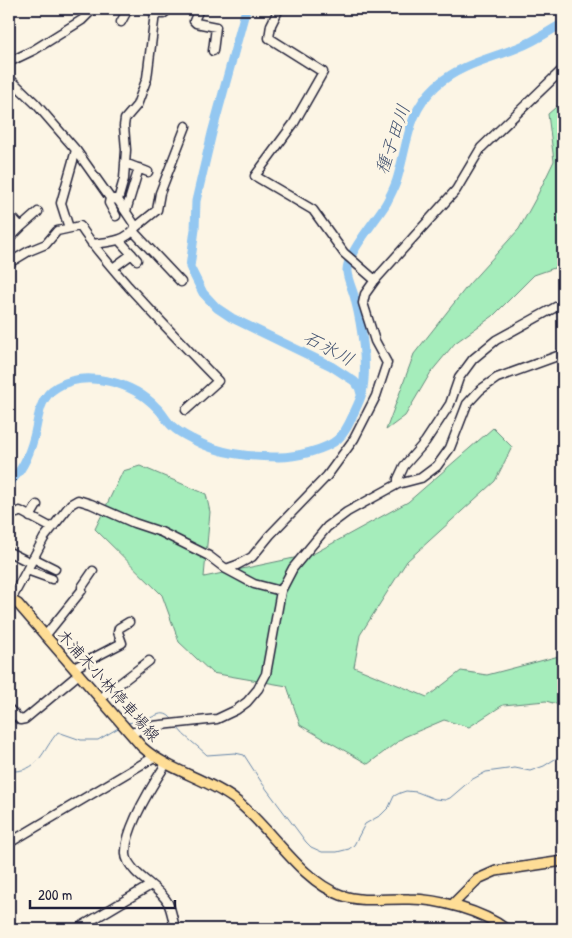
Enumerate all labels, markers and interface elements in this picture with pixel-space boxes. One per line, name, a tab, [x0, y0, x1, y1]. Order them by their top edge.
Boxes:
water label: 種子田川	[368, 101, 416, 177]
water label: 石氷川	[299, 324, 359, 372]
street label: 木浦木小林停車場線	[53, 624, 165, 746]
scale bar	[30, 878, 175, 910]
text: 200 m	[38, 884, 72, 905]

